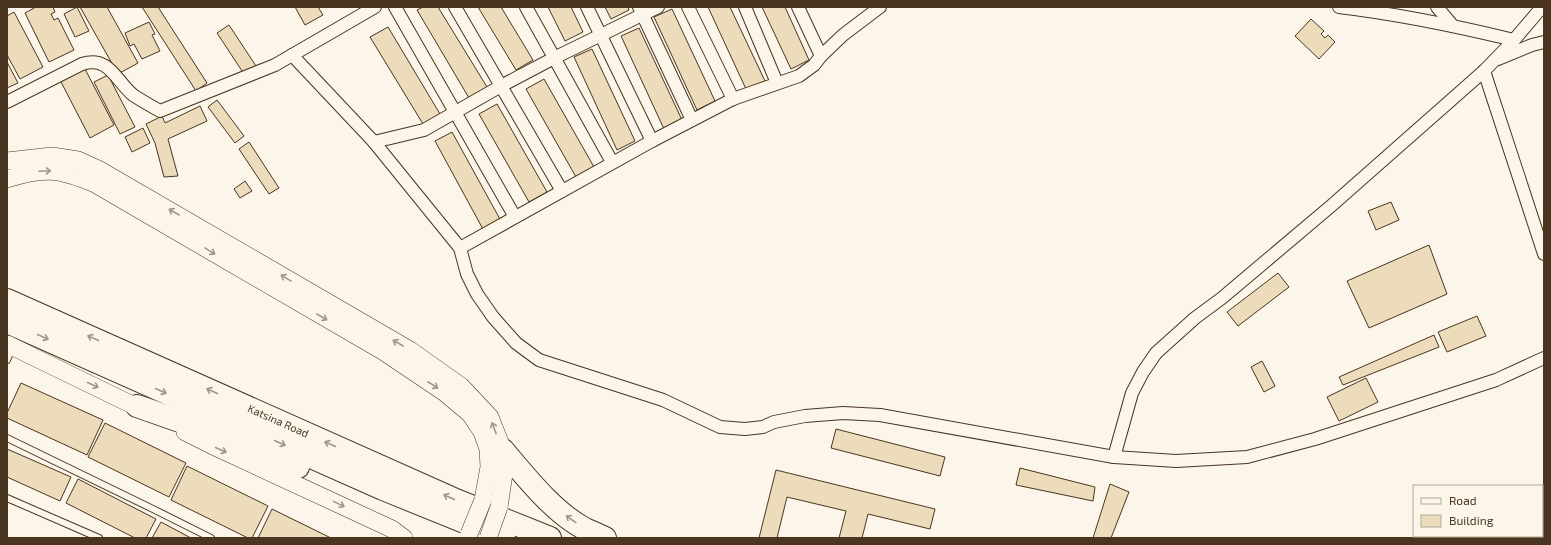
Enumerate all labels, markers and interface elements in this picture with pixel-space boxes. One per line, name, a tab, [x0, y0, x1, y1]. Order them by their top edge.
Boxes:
one-way arrow	[38, 168, 51, 175]
one-way arrow	[168, 207, 180, 215]
one-way arrow	[204, 248, 216, 256]
one-way arrow	[280, 273, 292, 281]
one-way arrow	[316, 314, 328, 322]
one-way arrow	[36, 334, 48, 342]
one-way arrow	[87, 334, 99, 341]
one-way arrow	[392, 339, 404, 347]
one-way arrow	[427, 381, 438, 389]
one-way arrow	[87, 382, 99, 389]
one-way arrow	[155, 387, 167, 395]
one-way arrow	[206, 387, 218, 394]
street label: Katsina Road	[246, 401, 311, 440]
one-way arrow	[490, 422, 497, 434]
one-way arrow	[274, 440, 286, 448]
one-way arrow	[325, 440, 337, 447]
one-way arrow	[215, 447, 227, 454]
legend	[1413, 485, 1543, 537]
one-way arrow	[443, 493, 455, 500]
text: Road	[1449, 493, 1477, 507]
one-way arrow	[333, 501, 345, 508]
text: Building	[1449, 513, 1494, 527]
one-way arrow	[566, 515, 577, 523]

